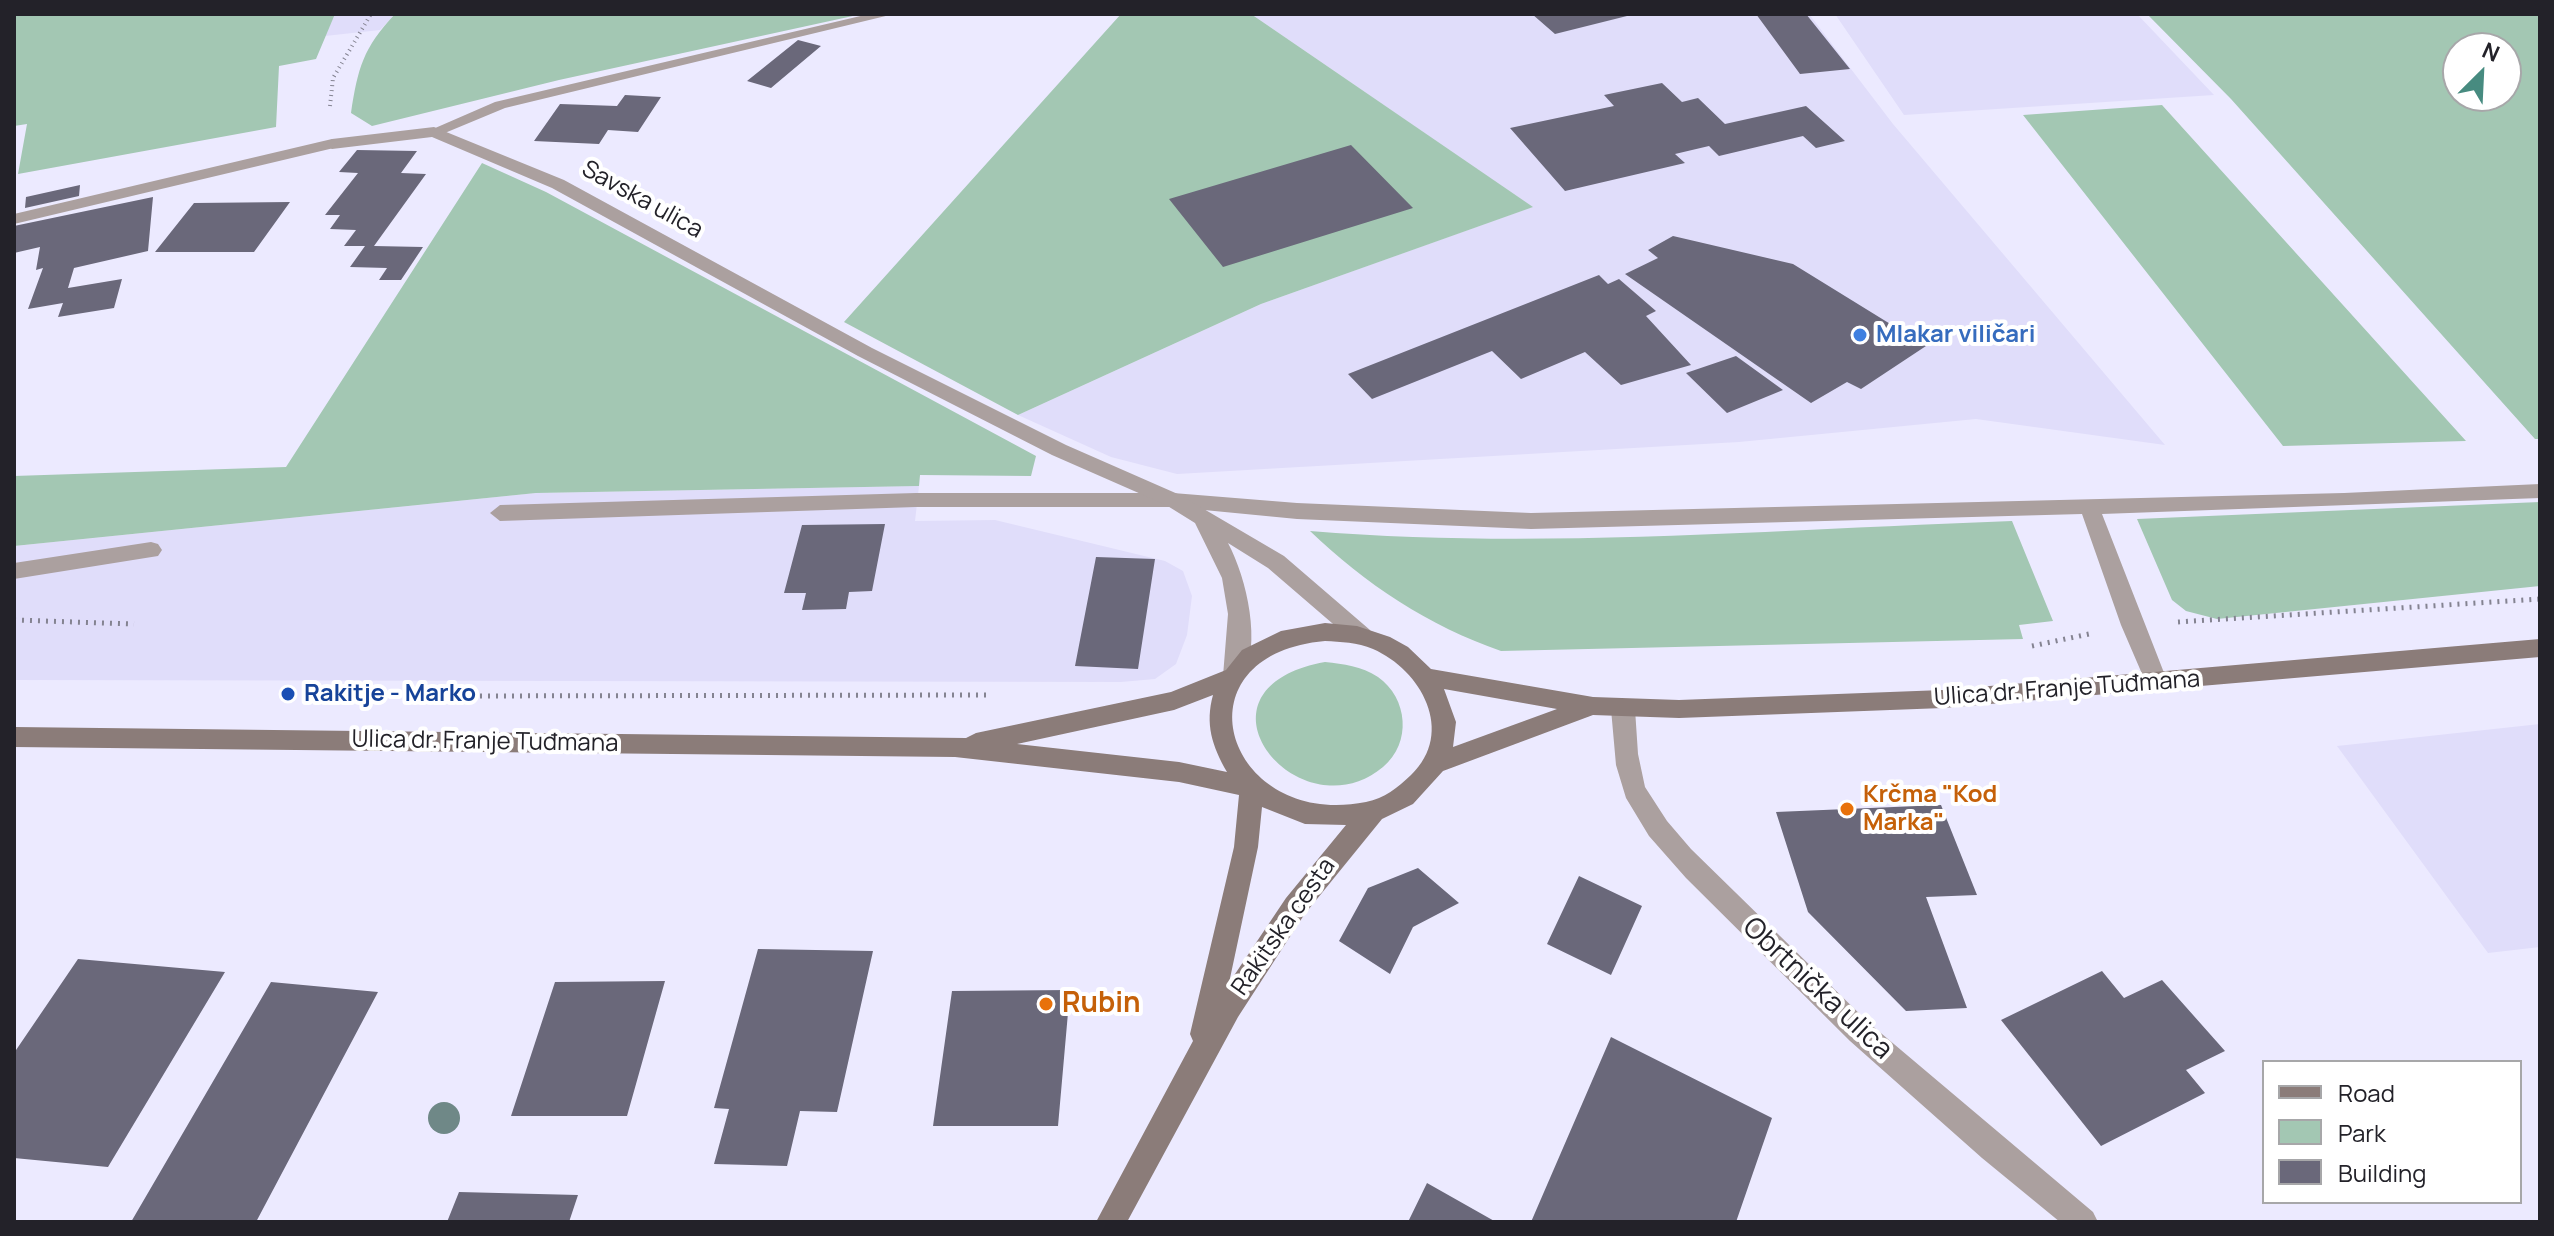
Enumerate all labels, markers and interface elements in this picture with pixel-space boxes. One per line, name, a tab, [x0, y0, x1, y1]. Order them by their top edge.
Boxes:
north arrow	[2442, 32, 2522, 112]
text: N	[2478, 35, 2504, 69]
street label: Savska ulica	[576, 155, 708, 245]
place label: Mlakar viličari	[1876, 321, 2035, 349]
marker: Mlakar viličari	[1851, 326, 1869, 344]
street label: Ulica dr. Franje Tuđmana	[1933, 665, 2201, 713]
place label: Rakitje - Marko	[304, 680, 476, 708]
marker: Rakitje - Marko	[279, 685, 297, 703]
street label: Ulica dr. Franje Tuđmana	[351, 725, 619, 759]
place label: Krčma "Kod Marka"	[1863, 781, 1997, 837]
marker: Krčma "Kod Marka"	[1838, 800, 1856, 818]
street label: Rakitska cesta	[1226, 853, 1342, 1001]
street label: Obrtnička ulica	[1735, 911, 1899, 1067]
place label: Rubin	[1062, 987, 1141, 1021]
marker: Rubin	[1037, 995, 1055, 1013]
legend	[2262, 1060, 2522, 1204]
text: Road	[2338, 1076, 2395, 1109]
text: Park	[2338, 1116, 2386, 1149]
text: Building	[2338, 1156, 2426, 1189]

